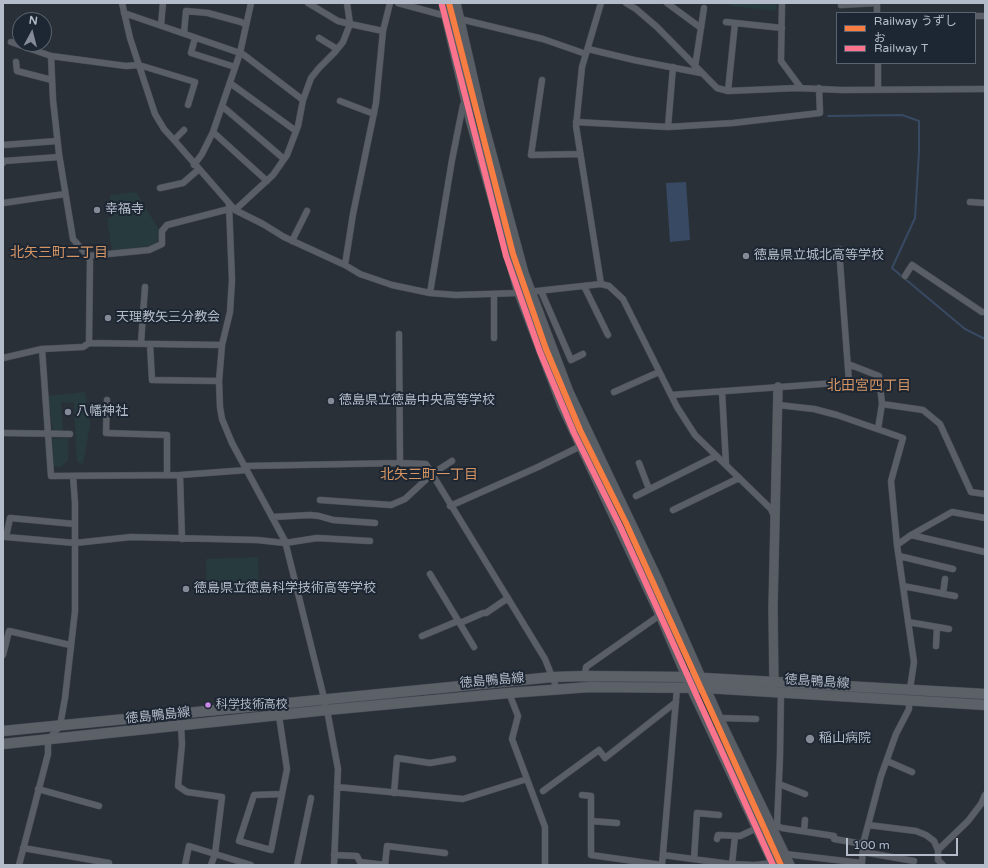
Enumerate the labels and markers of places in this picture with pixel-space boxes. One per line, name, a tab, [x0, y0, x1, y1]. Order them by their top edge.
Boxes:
place label: 幸福寺	[105, 202, 144, 218]
marker: 幸福寺	[92, 205, 102, 215]
place label: 徳島県立城北高等学校	[754, 248, 884, 264]
marker: 徳島県立城北高等学校	[741, 251, 751, 261]
place label: 天理教矢三分教会	[116, 310, 220, 326]
marker: 天理教矢三分教会	[103, 313, 113, 323]
place label: 徳島県立徳島中央高等学校	[339, 393, 495, 409]
marker: 徳島県立徳島中央高等学校	[326, 396, 336, 406]
place label: 八幡神社	[76, 404, 128, 420]
marker: 八幡神社	[63, 407, 73, 417]
place label: 徳島県立徳島科学技術高等学校	[194, 581, 376, 597]
marker: 徳島県立徳島科学技術高等学校	[181, 584, 191, 594]
place label: 科学技術高校	[216, 698, 288, 712]
marker: 科学技術高校	[203, 700, 213, 710]
place label: 稲山病院	[819, 731, 871, 747]
marker: 稲山病院	[804, 733, 816, 745]

